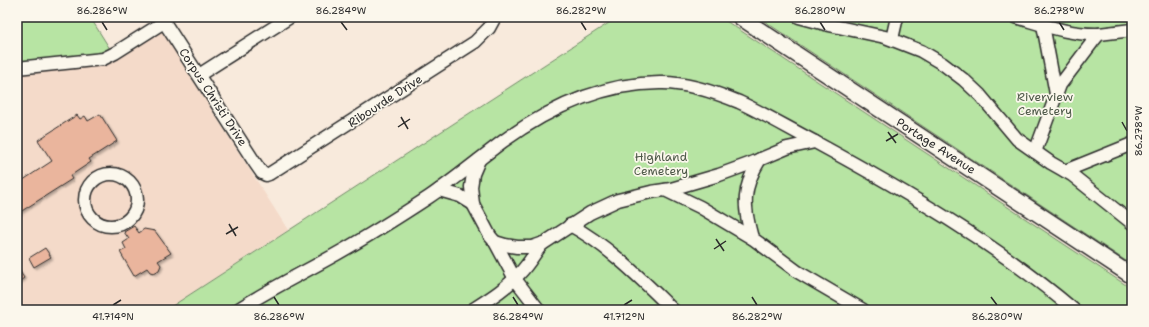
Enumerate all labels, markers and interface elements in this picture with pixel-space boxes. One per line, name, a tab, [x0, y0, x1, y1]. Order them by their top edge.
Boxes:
text: 86.286°W	[76, 4, 128, 17]
text: 86.284°W	[316, 4, 367, 17]
text: 86.282°W	[556, 4, 607, 17]
text: 86.280°W	[794, 4, 846, 17]
text: 86.278°W	[1034, 4, 1085, 17]
street label: Corpus Christi Drive	[175, 45, 251, 149]
street label: Ribourde Drive	[345, 71, 425, 131]
park label: Riverview Cemetery	[1017, 89, 1074, 119]
text: 86.278°W	[1132, 105, 1145, 156]
street label: Portage Avenue	[893, 114, 979, 178]
park label: Highland Cemetery	[634, 149, 688, 179]
text: 41.714°N	[92, 310, 134, 323]
text: 86.286°W	[253, 310, 305, 323]
text: 86.284°W	[493, 310, 544, 323]
text: 41.712°N	[603, 310, 645, 323]
text: 86.282°W	[732, 310, 783, 323]
text: 86.280°W	[971, 310, 1023, 323]

